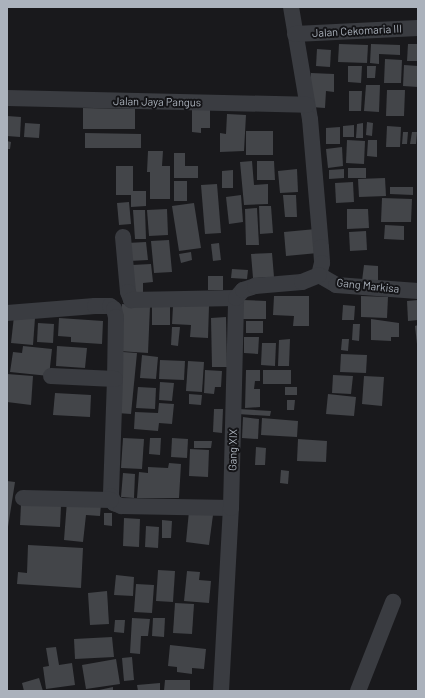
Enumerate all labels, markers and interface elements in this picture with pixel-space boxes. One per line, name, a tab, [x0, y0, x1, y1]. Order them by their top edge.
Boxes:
street label: Jalan Cekomaria III	[312, 22, 402, 40]
street label: Jalan Jaya Pangus	[113, 95, 201, 109]
street label: Gang Markisa	[336, 276, 400, 296]
street label: Gang XIX	[226, 429, 240, 471]

